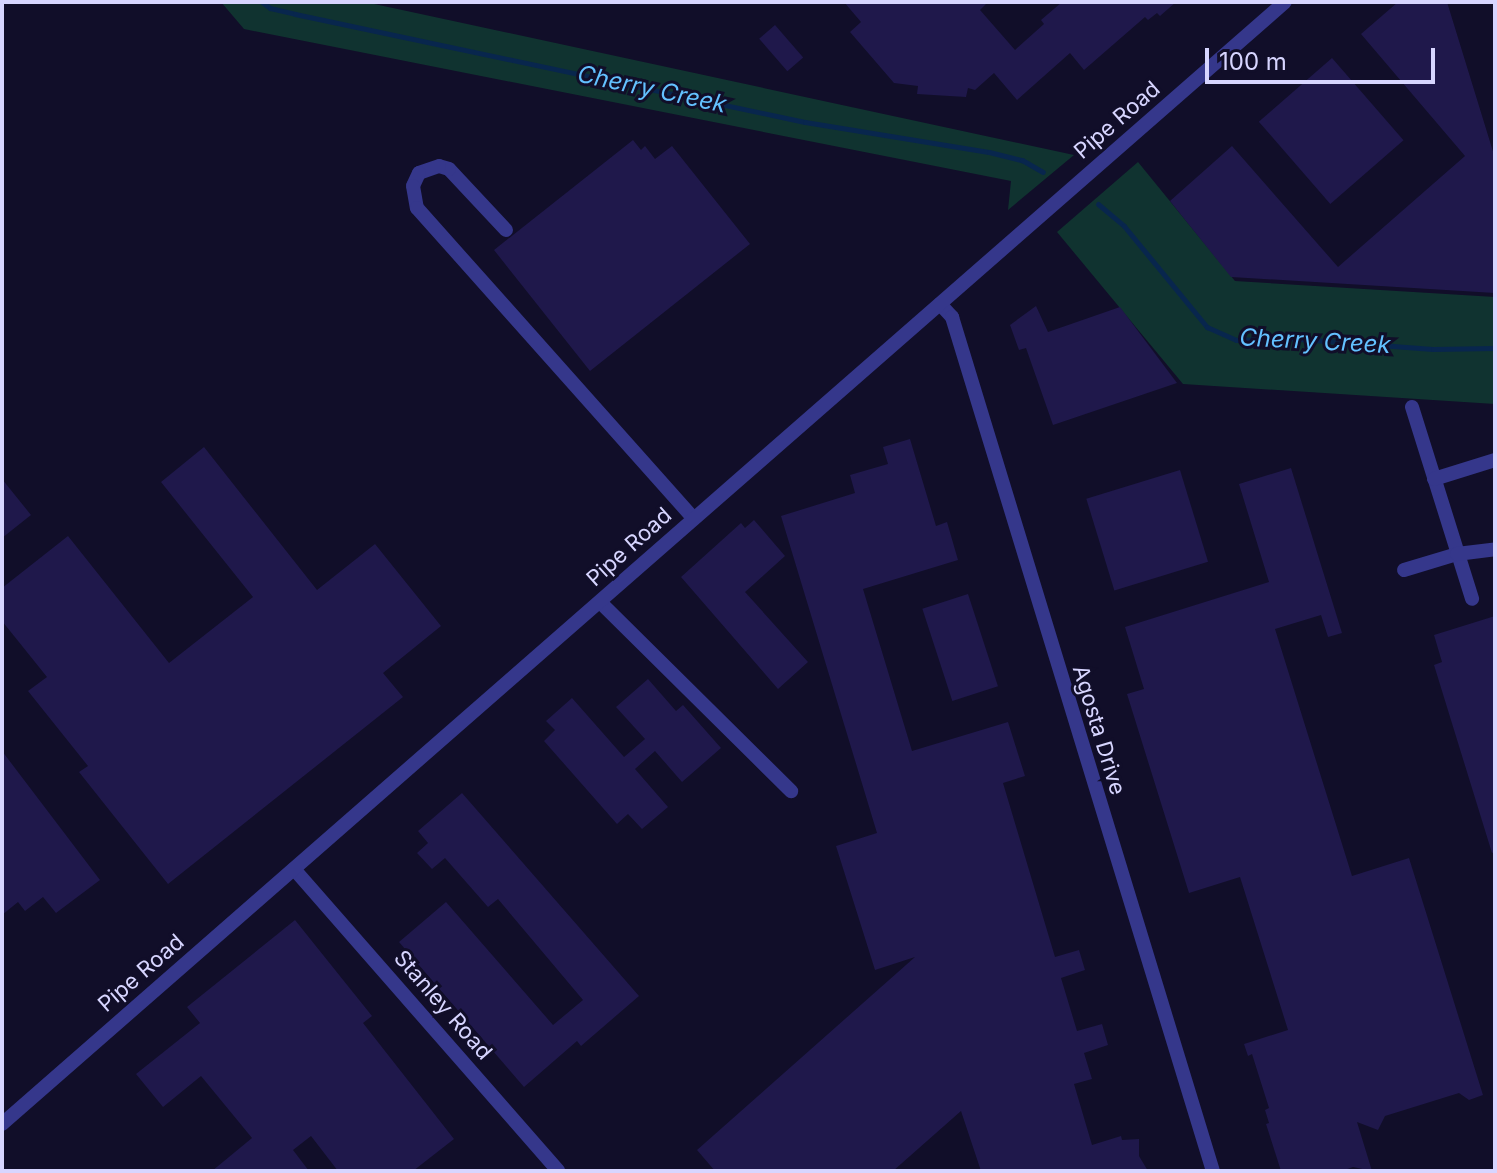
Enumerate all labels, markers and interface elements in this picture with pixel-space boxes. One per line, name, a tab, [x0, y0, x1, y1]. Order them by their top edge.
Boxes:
scale bar	[1209, 32, 1439, 82]
text: 100 m	[1219, 47, 1287, 76]
water label: Cherry Creek	[575, 59, 729, 119]
street label: Pipe Road	[1069, 76, 1165, 164]
water label: Cherry Creek	[1239, 323, 1391, 359]
street label: Pipe Road	[581, 502, 677, 592]
street label: Agosta Drive	[1067, 662, 1131, 798]
street label: Pipe Road	[93, 929, 189, 1017]
street label: Stanley Road	[388, 945, 498, 1065]

